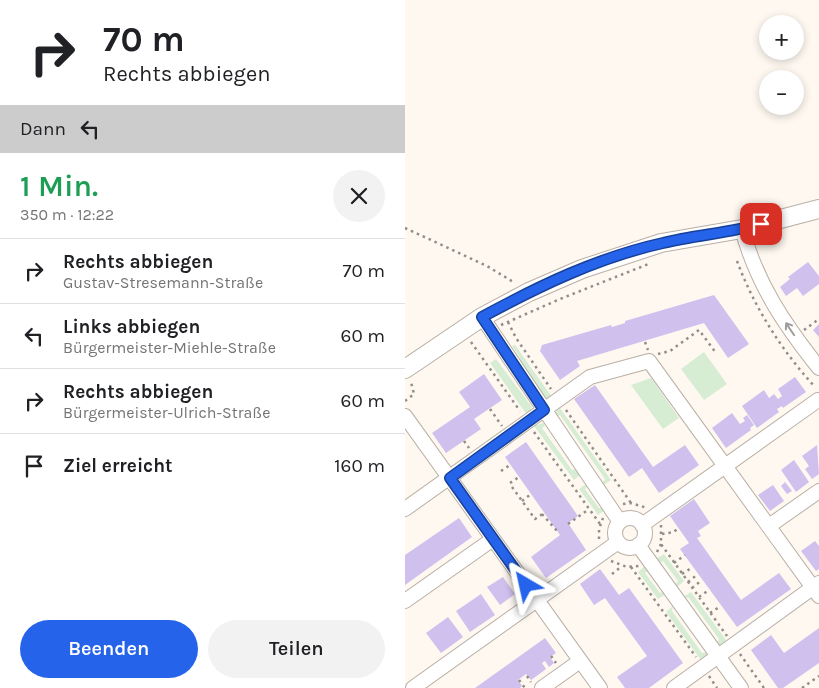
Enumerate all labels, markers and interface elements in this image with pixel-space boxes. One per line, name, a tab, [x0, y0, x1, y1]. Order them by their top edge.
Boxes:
map controls	[759, 15, 804, 115]
button: +	[759, 15, 804, 60]
text: 70 m	[103, 19, 185, 60]
icon: right	[20, 20, 85, 85]
text: Rechts abbiegen	[103, 61, 271, 87]
button: −	[759, 70, 804, 115]
icon: left	[76, 115, 104, 143]
text: Dann	[20, 118, 66, 140]
text: 1 Min.	[20, 168, 98, 204]
button: close	[333, 170, 385, 222]
pin	[740, 203, 782, 245]
text: 350 m · 12:22	[20, 205, 114, 224]
icon: arrive	[747, 210, 775, 238]
text: Rechts abbiegen	[63, 251, 213, 273]
icon: right	[20, 257, 48, 285]
text: 70 m	[343, 260, 385, 282]
text: Gustav-Stresemann-Straße	[63, 273, 263, 292]
text: Links abbiegen	[63, 316, 200, 338]
icon: left	[20, 322, 48, 350]
one-way arrow	[785, 322, 796, 336]
text: 60 m	[341, 325, 385, 347]
text: Bürgermeister-Miehle-Straße	[63, 338, 276, 357]
text: Rechts abbiegen	[63, 381, 213, 403]
icon: right	[20, 387, 48, 415]
text: 60 m	[341, 390, 385, 412]
text: Bürgermeister-Ulrich-Straße	[63, 403, 270, 422]
icon: arrive	[20, 452, 48, 480]
text: Ziel erreicht	[63, 455, 173, 477]
text: 160 m	[334, 455, 385, 477]
position arrow	[499, 558, 551, 610]
button: Beenden	[20, 620, 198, 678]
button: Teilen	[208, 620, 385, 678]

